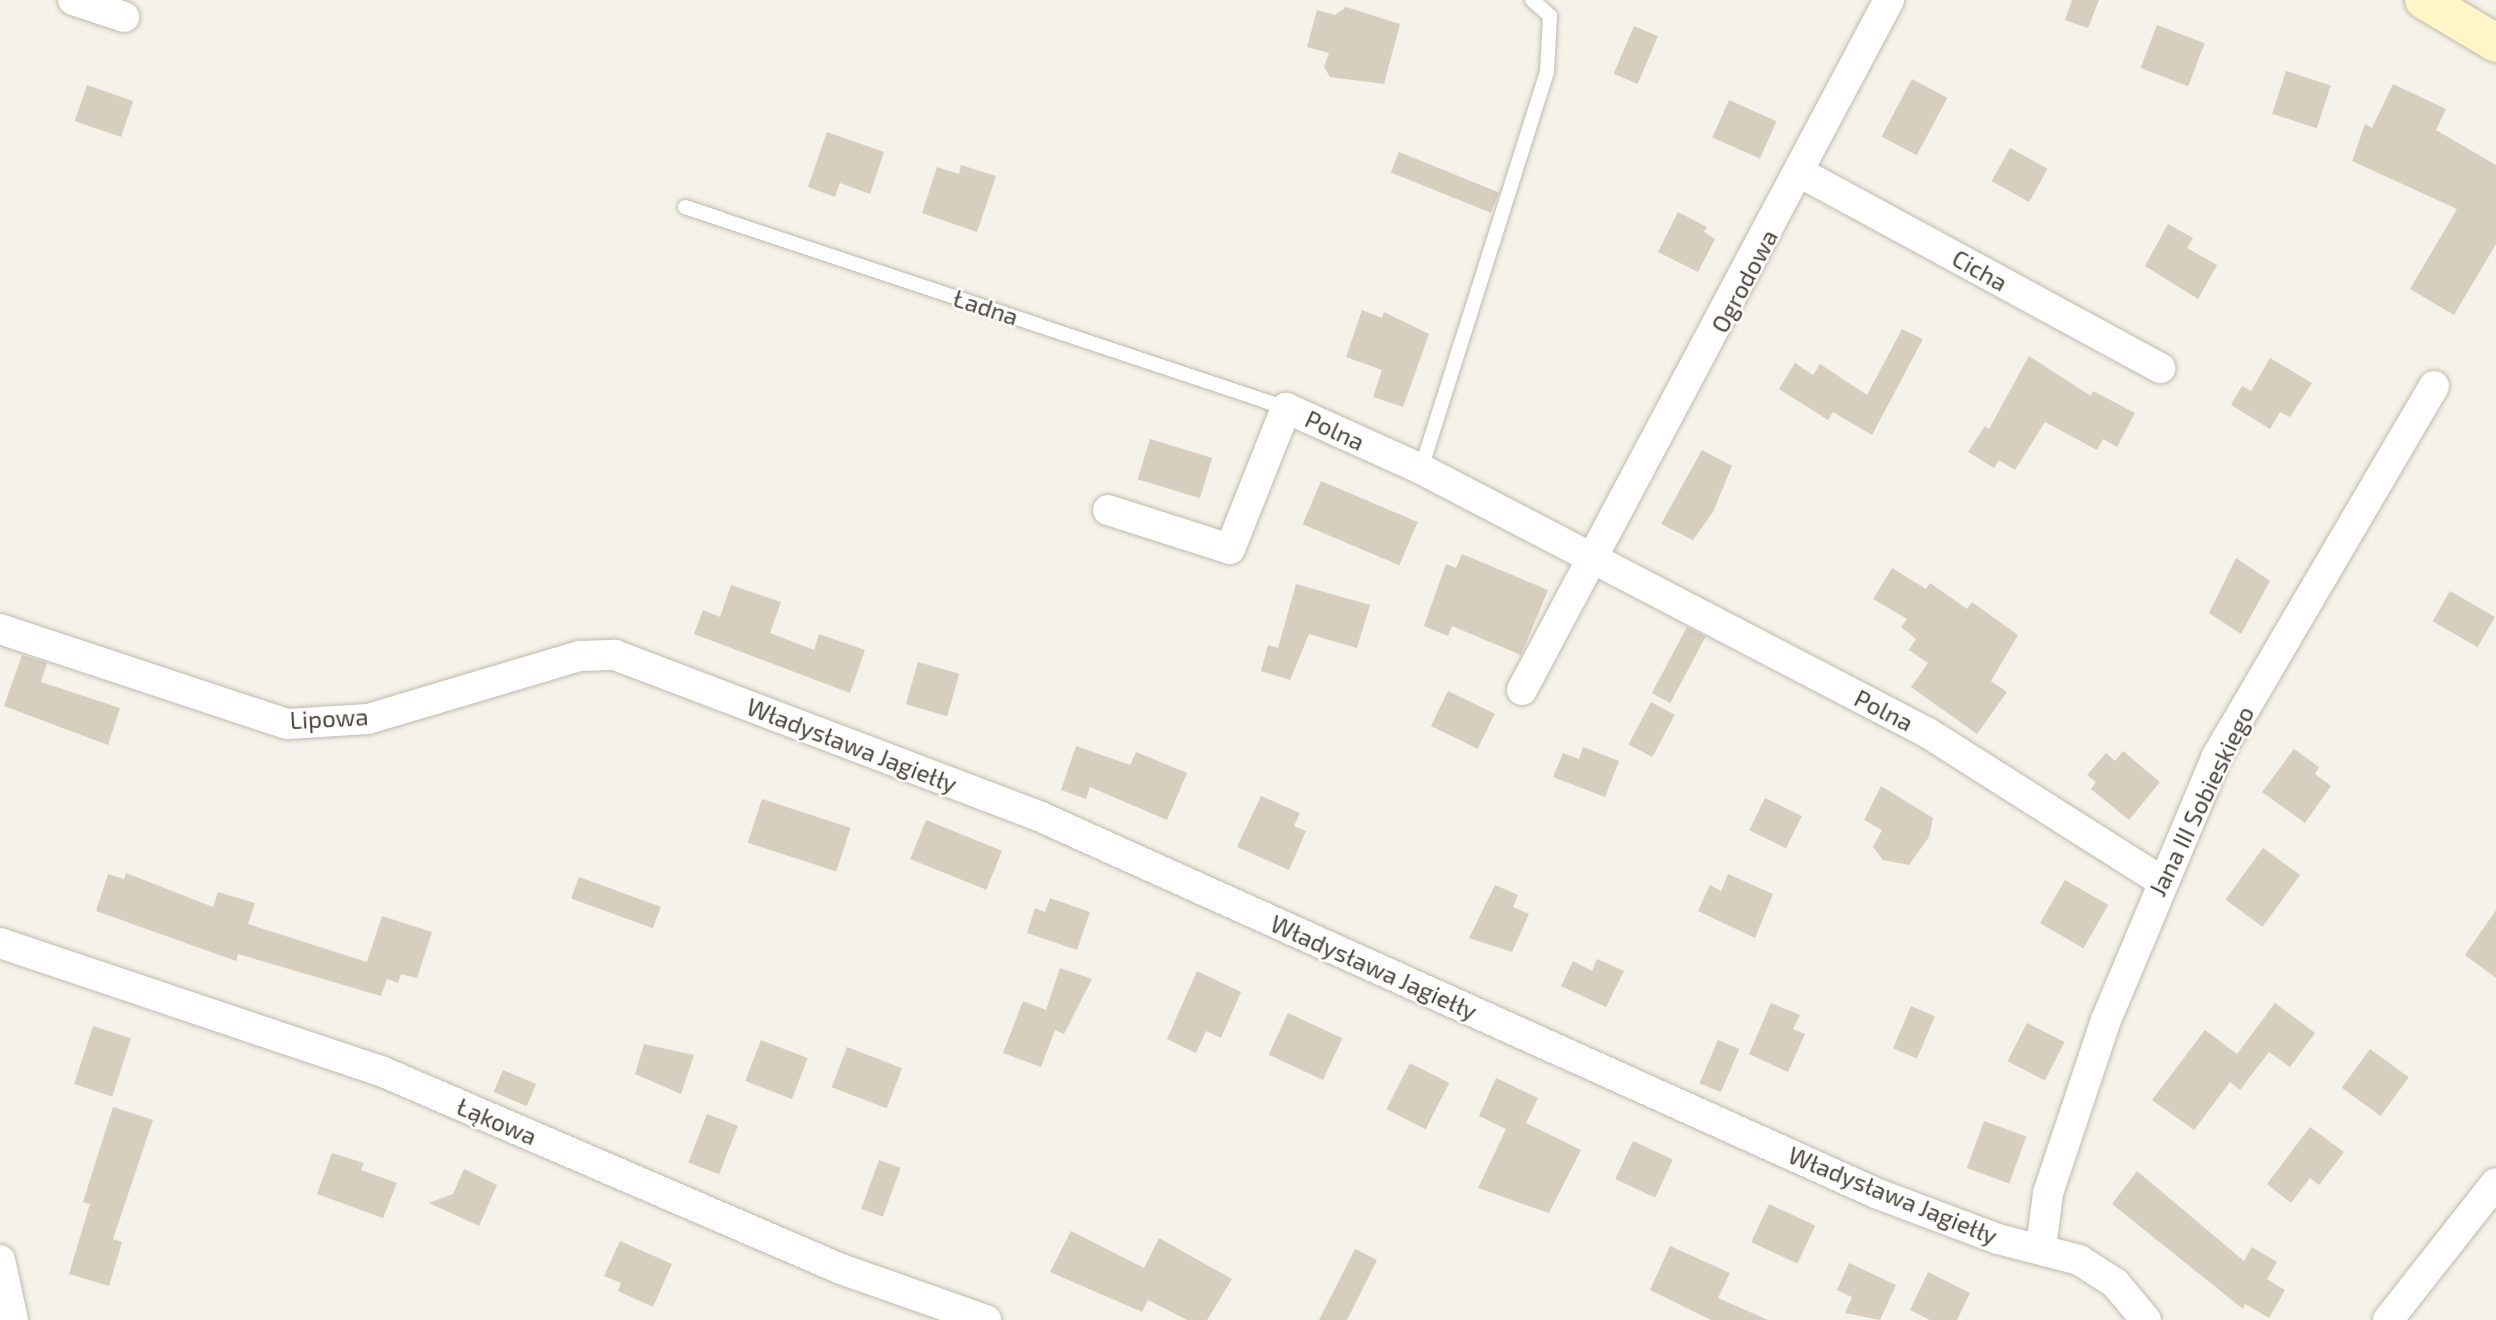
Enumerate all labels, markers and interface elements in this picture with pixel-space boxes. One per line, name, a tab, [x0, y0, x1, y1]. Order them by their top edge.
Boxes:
street label: Ogrodowa	[1705, 225, 1783, 337]
street label: Cicha	[1947, 243, 2013, 297]
street label: Ładna	[950, 283, 1022, 331]
street label: Polna	[1301, 404, 1369, 456]
street label: Polna	[1850, 683, 1918, 737]
street label: Władysława Jagiełły	[743, 692, 961, 798]
street label: Jana III Sobieskiego	[2143, 701, 2259, 901]
street label: Lipowa	[289, 702, 369, 734]
street label: Władysława Jagiełły	[1266, 908, 1482, 1026]
street label: Łąkowa	[453, 1091, 541, 1151]
street label: Władysława Jagiełły	[1784, 1140, 2002, 1250]

